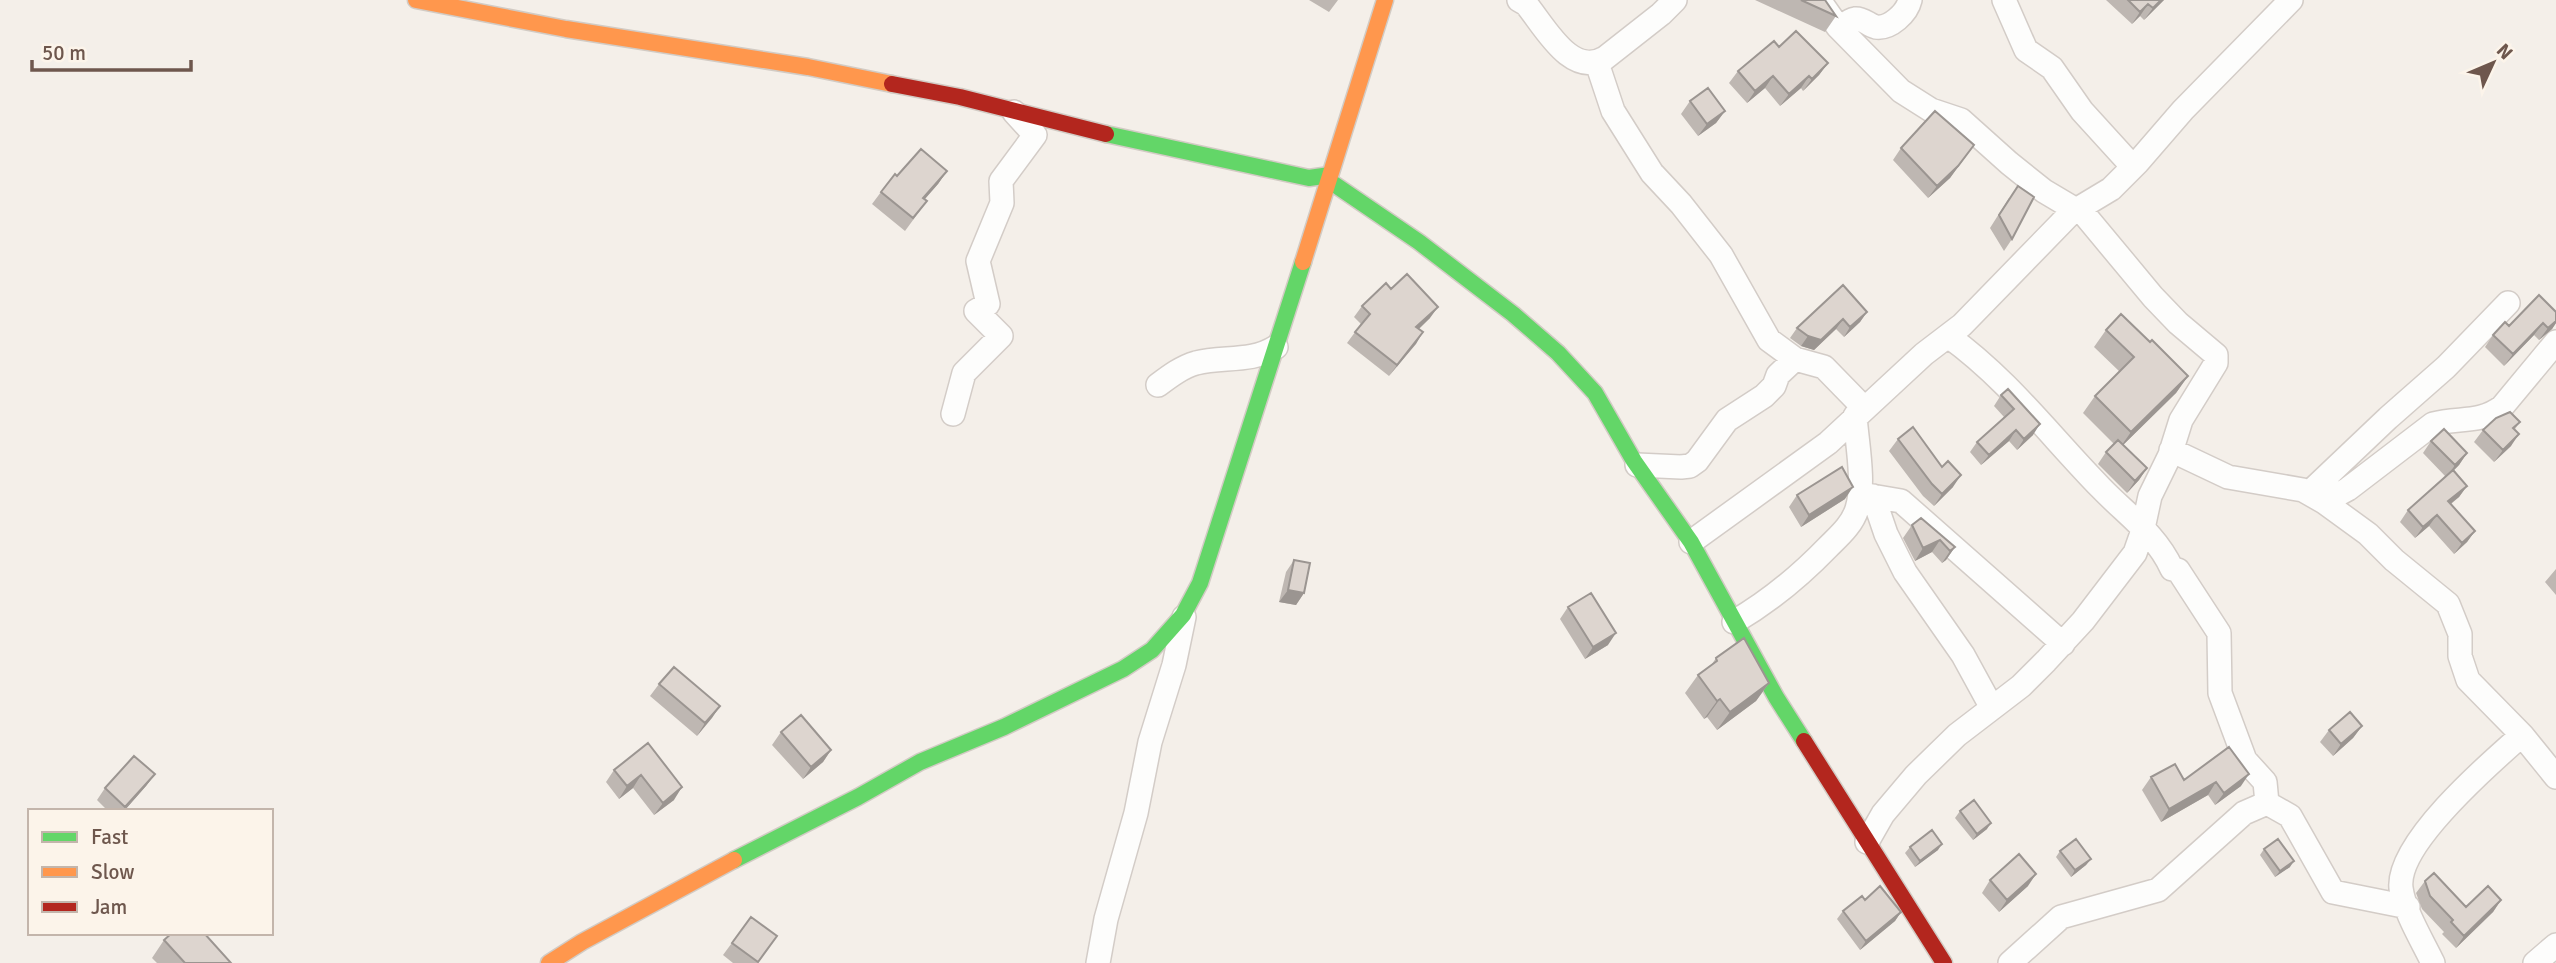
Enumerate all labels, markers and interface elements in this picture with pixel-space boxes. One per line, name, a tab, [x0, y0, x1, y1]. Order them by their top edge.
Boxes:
scale bar	[32, 28, 191, 72]
north arrow	[2458, 28, 2528, 98]
text: N	[2491, 39, 2518, 65]
text: 50 m	[42, 40, 86, 66]
legend	[28, 809, 273, 935]
text: Fast	[91, 824, 128, 850]
text: Slow	[91, 859, 135, 885]
text: Jam	[91, 894, 127, 920]

